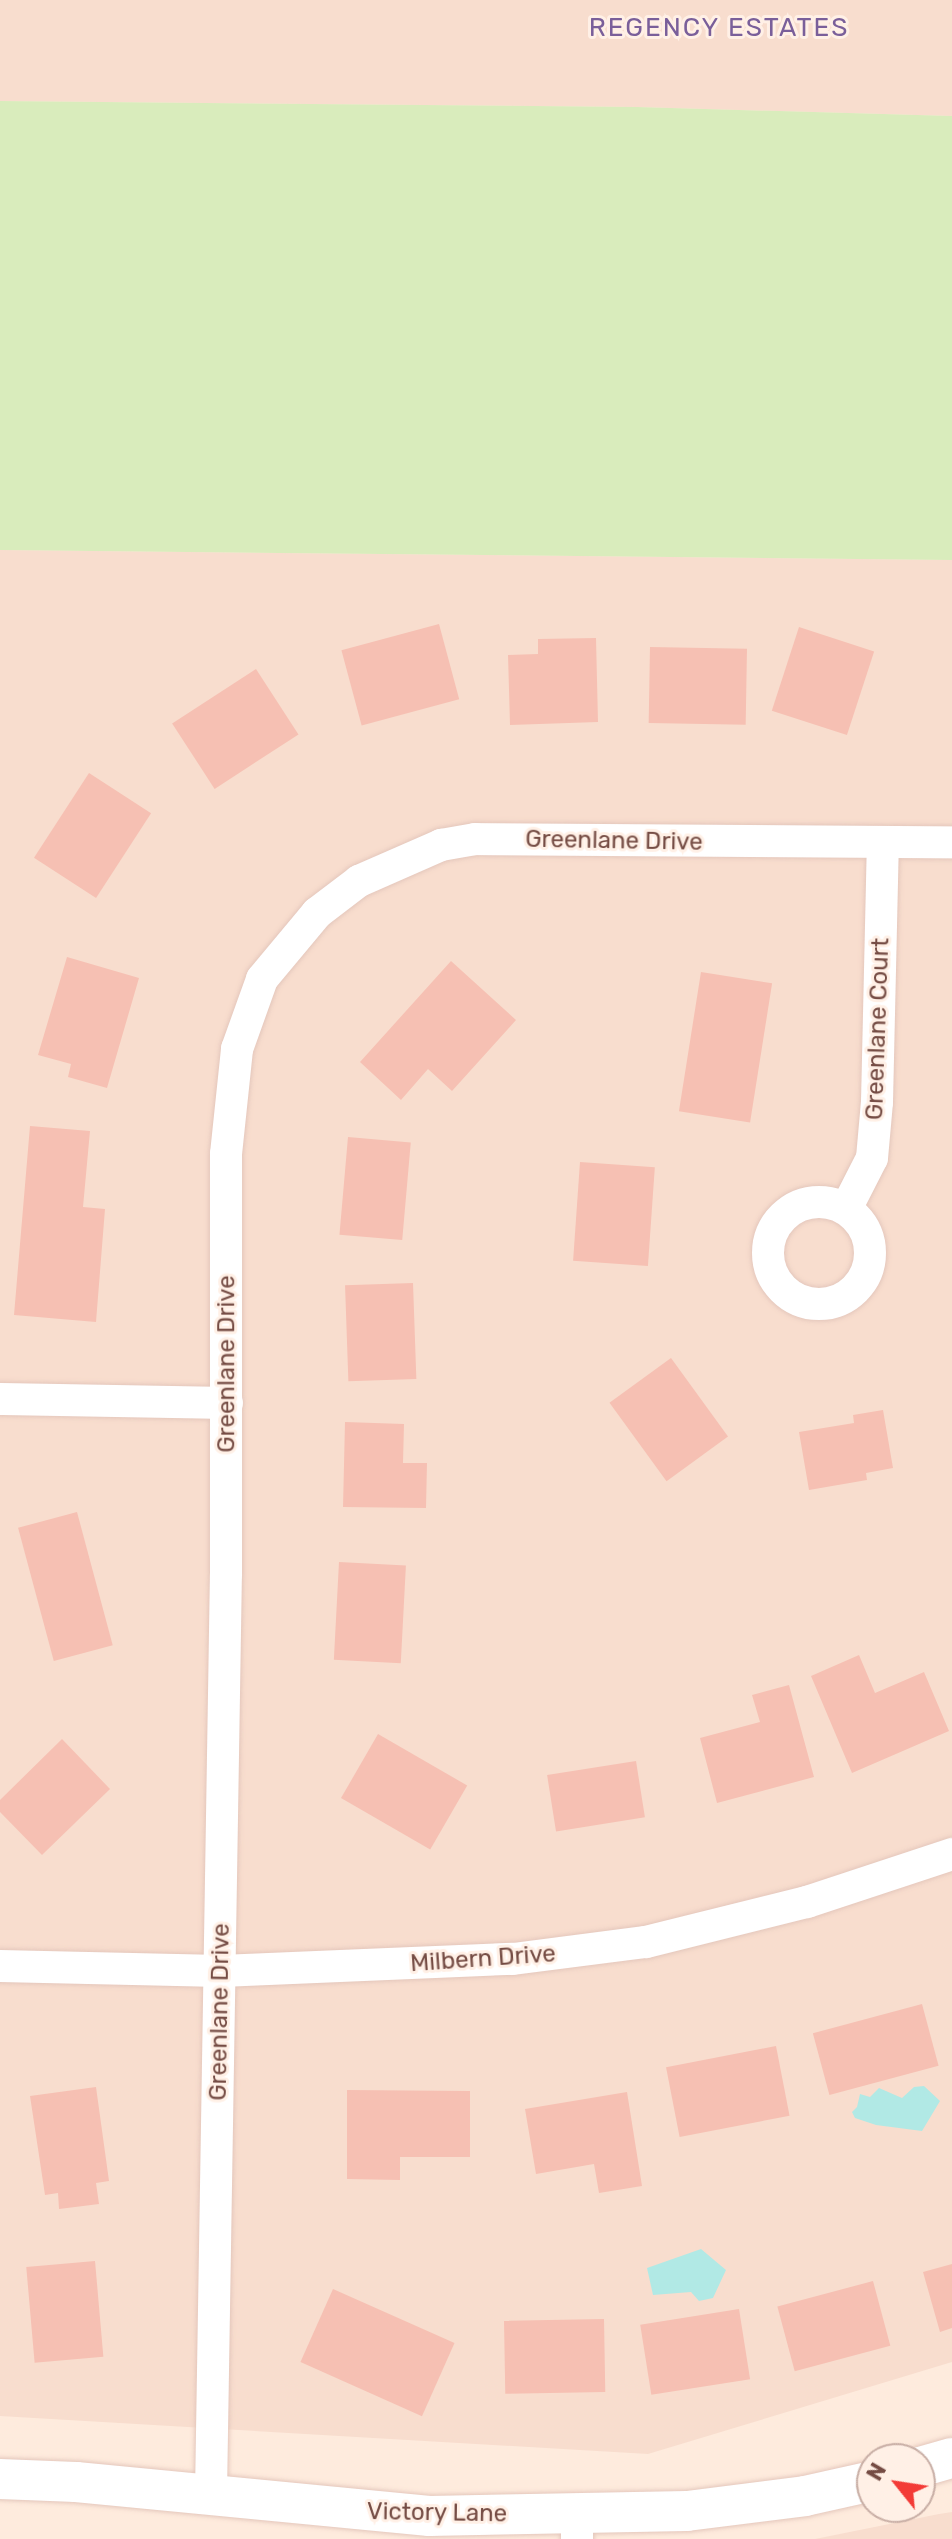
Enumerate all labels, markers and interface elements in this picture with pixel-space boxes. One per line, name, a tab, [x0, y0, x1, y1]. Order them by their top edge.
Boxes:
district label: REGENCY ESTATES	[588, 12, 850, 44]
street label: Greenlane Drive	[525, 825, 703, 857]
street label: Greenlane Court	[860, 937, 896, 1121]
street label: Greenlane Drive	[213, 1275, 241, 1453]
street label: Greenlane Drive	[204, 1923, 236, 2101]
street label: Milbern Drive	[409, 1940, 557, 1978]
north arrow	[856, 2443, 936, 2523]
text: N	[861, 2458, 892, 2485]
street label: Victory Lane	[366, 2497, 508, 2529]

